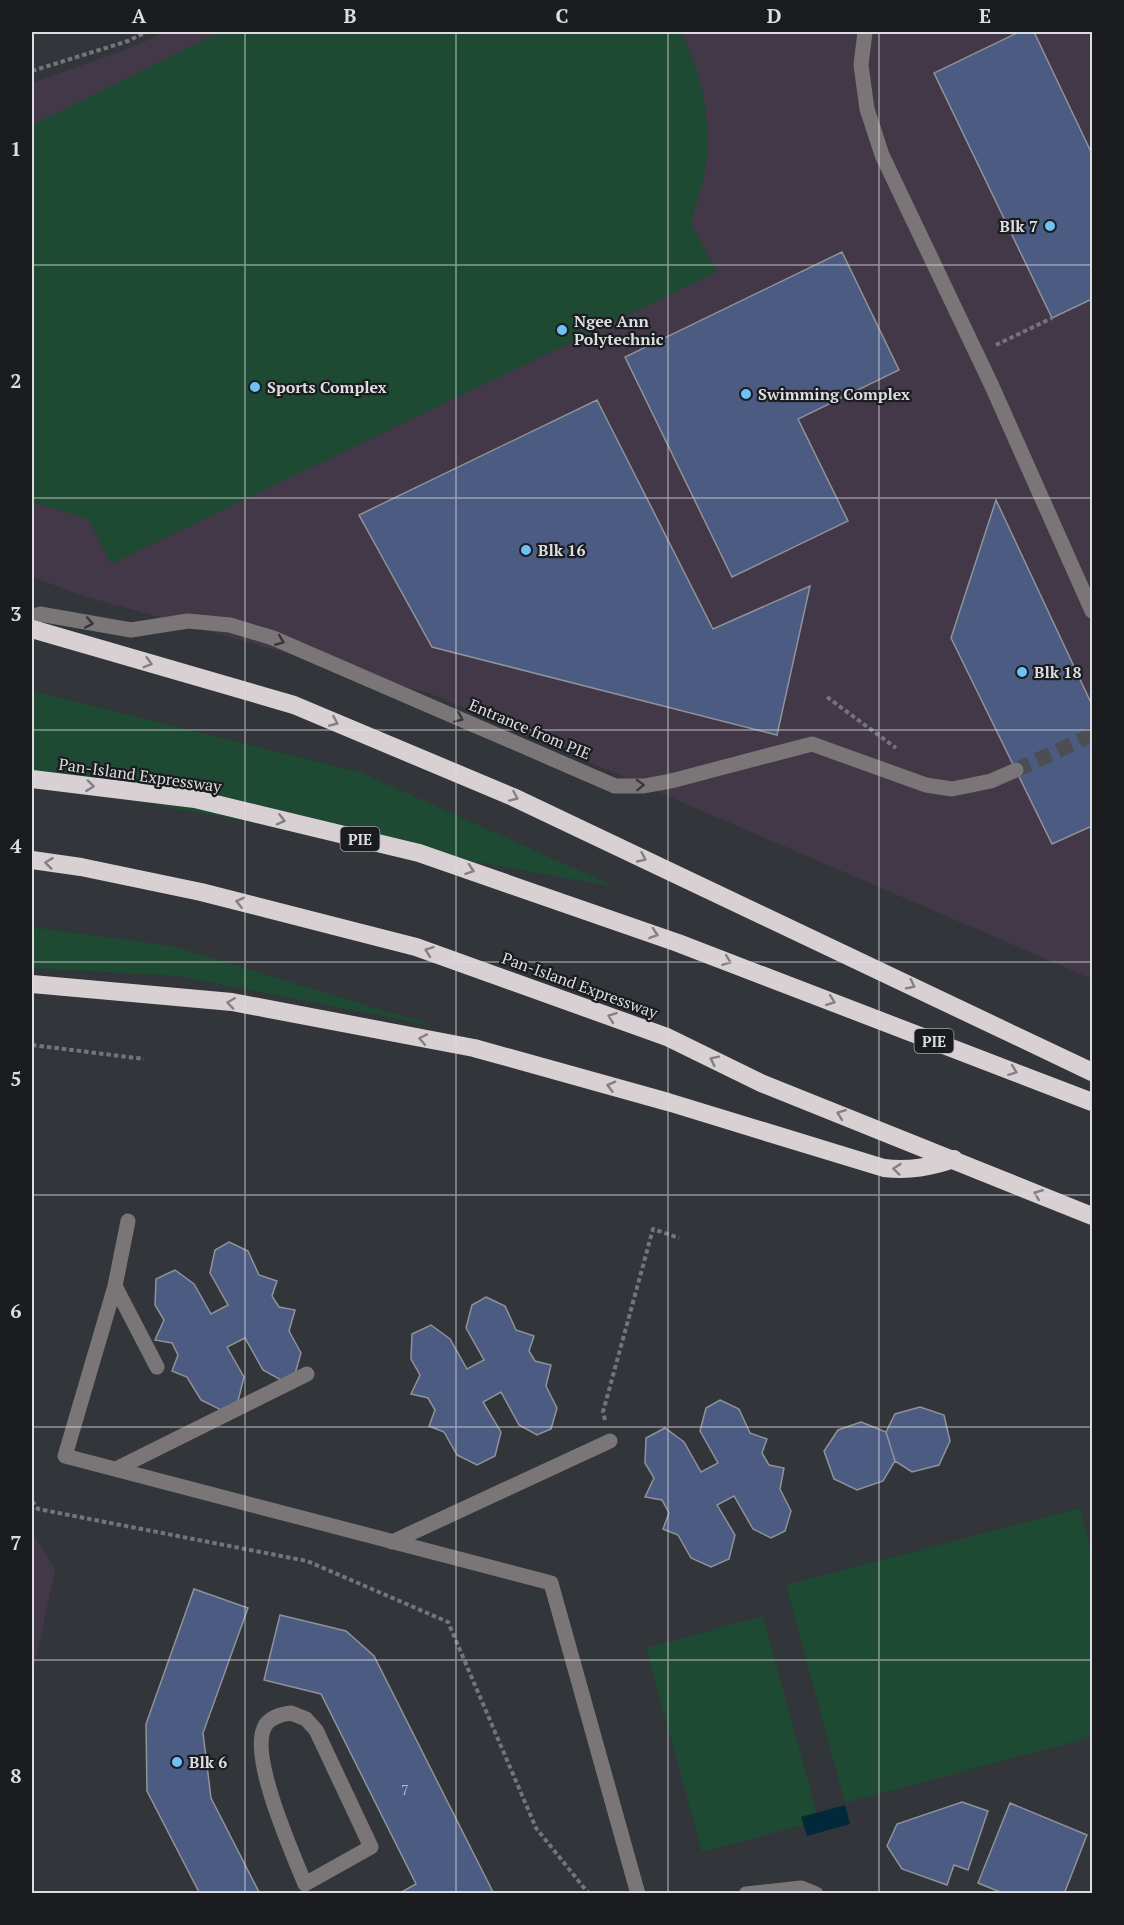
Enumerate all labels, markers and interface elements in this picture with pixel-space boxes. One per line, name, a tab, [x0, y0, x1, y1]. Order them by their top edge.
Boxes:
text: A	[132, 2, 147, 29]
text: B	[344, 2, 357, 29]
text: C	[555, 2, 569, 29]
text: D	[767, 2, 781, 29]
text: E	[979, 2, 991, 29]
text: 1	[10, 135, 22, 162]
place label: Blk 7	[1000, 215, 1038, 237]
marker: Blk 7	[1043, 219, 1057, 233]
place label: Ngee Ann Polytechnic	[574, 310, 664, 350]
marker: Ngee Ann Polytechnic	[555, 323, 569, 337]
text: 2	[10, 367, 22, 394]
place label: Sports Complex	[267, 376, 387, 398]
marker: Sports Complex	[248, 380, 262, 394]
place label: Swimming Complex	[758, 383, 910, 405]
marker: Swimming Complex	[739, 387, 753, 401]
place label: Blk 16	[538, 539, 585, 561]
marker: Blk 16	[519, 543, 533, 557]
text: 3	[10, 600, 22, 627]
one-way arrow	[83, 616, 93, 629]
one-way arrow	[273, 634, 284, 646]
one-way arrow	[142, 656, 153, 668]
place label: Blk 18	[1034, 661, 1081, 683]
marker: Blk 18	[1015, 665, 1029, 679]
street label: Entrance from PIE	[466, 693, 594, 765]
one-way arrow	[452, 711, 463, 723]
one-way arrow	[327, 715, 338, 727]
street label: Pan-Island Expressway	[57, 753, 224, 797]
one-way arrow	[635, 779, 644, 792]
one-way arrow	[85, 780, 94, 792]
one-way arrow	[507, 790, 518, 802]
one-way arrow	[276, 812, 286, 825]
road number: PIE	[340, 827, 380, 851]
text: 4	[10, 832, 22, 859]
one-way arrow	[636, 850, 647, 862]
one-way arrow	[45, 857, 54, 869]
one-way arrow	[464, 863, 474, 876]
one-way arrow	[235, 896, 245, 909]
one-way arrow	[648, 927, 659, 940]
one-way arrow	[424, 946, 435, 959]
street label: Pan-Island Expressway	[499, 947, 662, 1024]
one-way arrow	[721, 954, 732, 966]
one-way arrow	[904, 977, 915, 989]
one-way arrow	[825, 993, 835, 1006]
one-way arrow	[226, 997, 235, 1009]
one-way arrow	[607, 1012, 618, 1024]
road number: PIE	[914, 1029, 954, 1053]
one-way arrow	[418, 1033, 428, 1046]
one-way arrow	[710, 1055, 721, 1067]
one-way arrow	[1006, 1064, 1017, 1076]
text: 5	[10, 1065, 22, 1092]
one-way arrow	[607, 1081, 617, 1094]
one-way arrow	[836, 1109, 847, 1121]
one-way arrow	[893, 1163, 902, 1176]
one-way arrow	[1034, 1189, 1045, 1201]
text: 6	[10, 1297, 22, 1324]
text: 7	[10, 1529, 22, 1556]
place label: Blk 6	[189, 1751, 227, 1773]
marker: Blk 6	[170, 1755, 184, 1769]
text: 8	[10, 1762, 22, 1789]
house number: 7	[401, 1780, 409, 1799]

